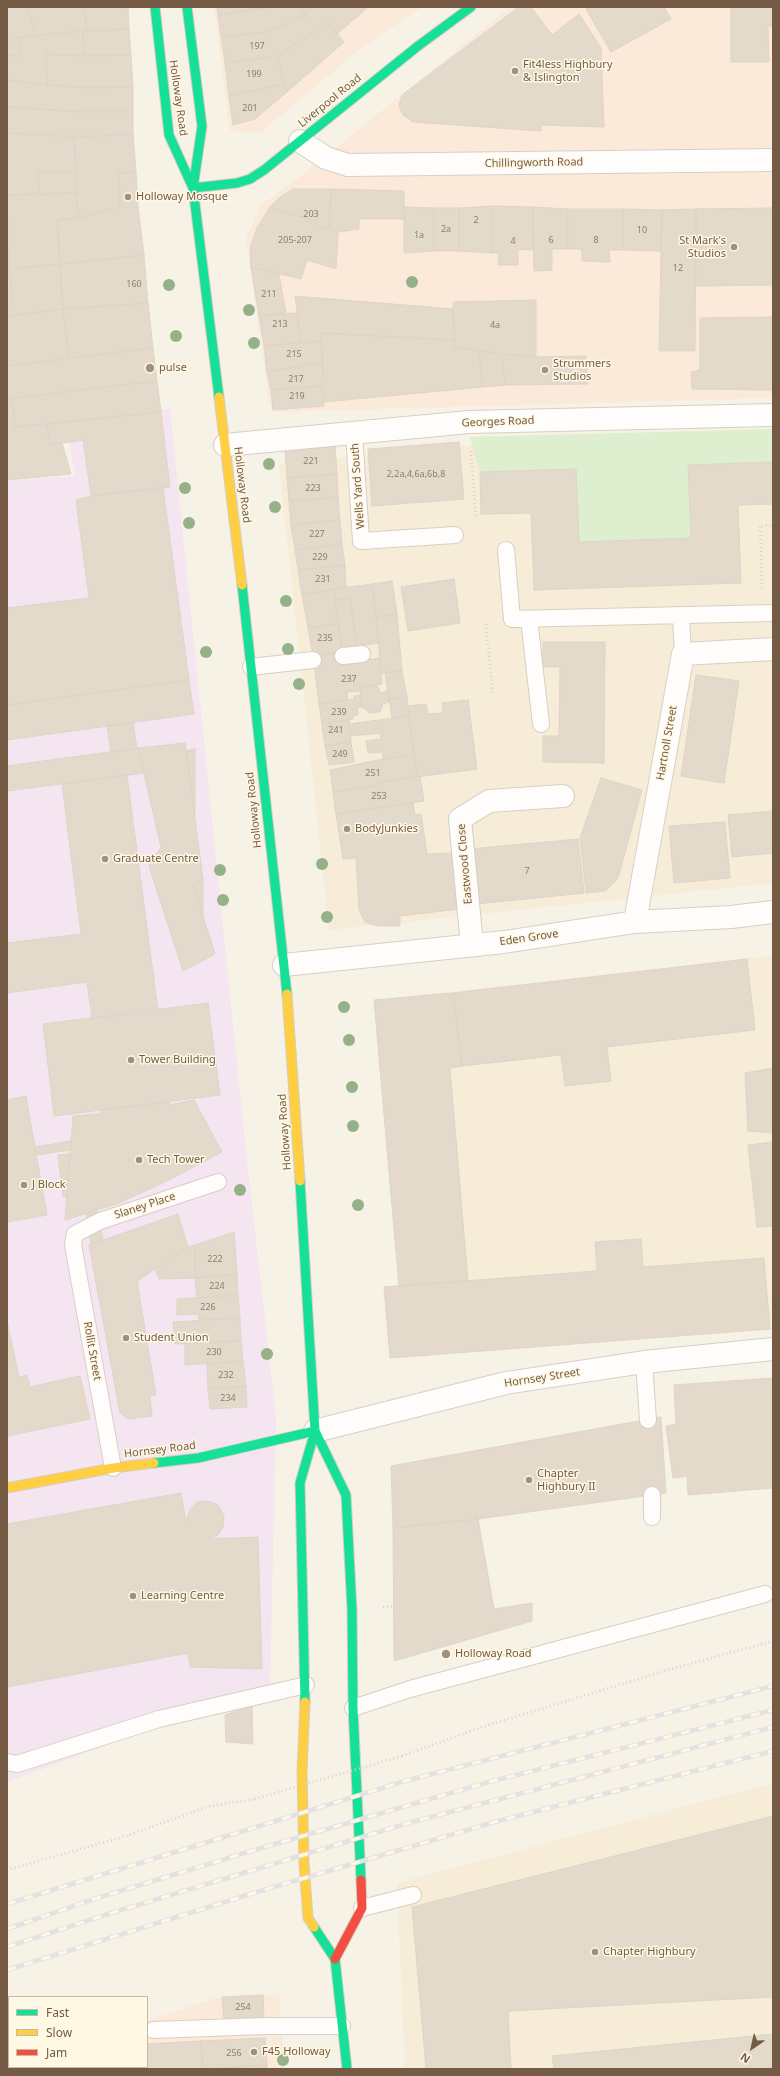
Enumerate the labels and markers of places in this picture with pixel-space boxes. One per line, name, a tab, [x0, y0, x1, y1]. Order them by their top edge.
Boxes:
place label: Fit4less Highbury & Islington	[523, 58, 613, 84]
marker: Fit4less Highbury & Islington	[510, 66, 520, 76]
place label: Holloway Mosque	[136, 190, 228, 204]
marker: Holloway Mosque	[123, 192, 133, 202]
place label: St Mark's Studios	[679, 234, 726, 260]
marker: St Mark's Studios	[729, 242, 739, 252]
place label: Strummers Studios	[553, 357, 611, 383]
place label: pulse	[159, 361, 187, 375]
marker: pulse	[144, 362, 156, 374]
marker: Strummers Studios	[540, 365, 550, 375]
place label: BodyJunkies	[355, 822, 418, 836]
marker: BodyJunkies	[342, 824, 352, 834]
place label: Graduate Centre	[113, 852, 199, 866]
marker: Graduate Centre	[100, 854, 110, 864]
place label: Tower Building	[139, 1053, 216, 1067]
marker: Tower Building	[126, 1055, 136, 1065]
place label: Tech Tower	[147, 1153, 205, 1167]
marker: Tech Tower	[134, 1155, 144, 1165]
place label: J Block	[32, 1178, 66, 1192]
marker: J Block	[19, 1180, 29, 1190]
place label: Student Union	[134, 1331, 209, 1345]
marker: Student Union	[121, 1333, 131, 1343]
place label: Chapter Highbury II	[537, 1467, 596, 1493]
marker: Chapter Highbury II	[524, 1475, 534, 1485]
place label: Learning Centre	[141, 1589, 224, 1603]
marker: Learning Centre	[128, 1591, 138, 1601]
place label: Holloway Road	[455, 1647, 532, 1661]
marker: Holloway Road	[440, 1648, 452, 1660]
place label: Chapter Highbury	[603, 1945, 696, 1959]
marker: Chapter Highbury	[590, 1947, 600, 1957]
place label: F45 Holloway	[262, 2045, 330, 2059]
marker: F45 Holloway	[249, 2047, 259, 2057]

